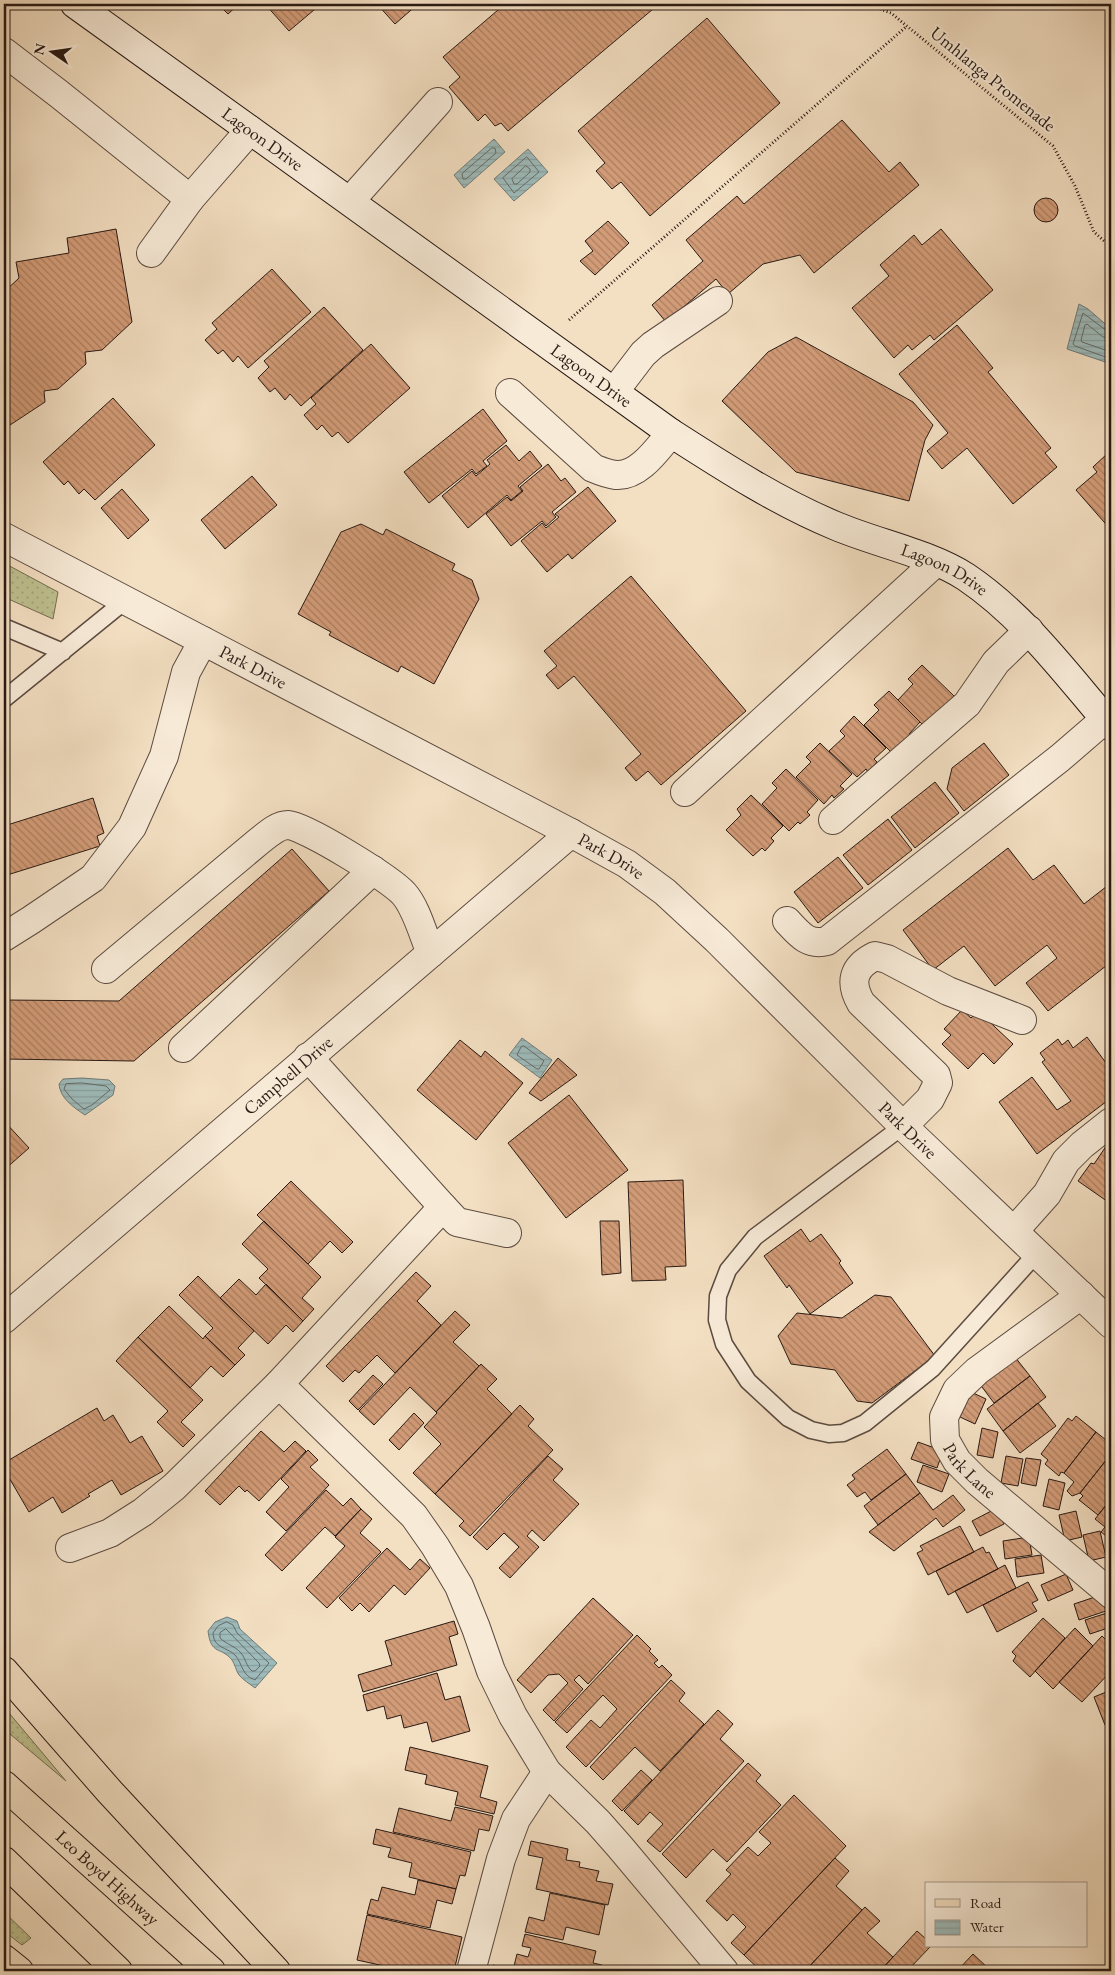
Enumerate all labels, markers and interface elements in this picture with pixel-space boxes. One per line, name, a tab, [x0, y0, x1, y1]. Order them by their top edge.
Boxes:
street label: Umhlanga Promenade	[926, 21, 1061, 136]
north arrow	[28, 28, 78, 78]
text: N	[29, 41, 50, 57]
street label: Lagoon Drive	[218, 101, 308, 176]
street label: Lagoon Drive	[546, 338, 637, 412]
street label: Lagoon Drive	[898, 537, 993, 600]
street label: Park Drive	[216, 640, 291, 694]
street label: Park Drive	[574, 827, 649, 884]
street label: Campbell Drive	[238, 1031, 337, 1120]
street label: Park Drive	[874, 1096, 942, 1163]
street label: Park Lane	[938, 1439, 1001, 1503]
street label: Leo Boyd Highway	[51, 1825, 164, 1930]
legend	[925, 1882, 1088, 1948]
text: Road	[970, 1893, 1002, 1912]
text: Water	[970, 1917, 1004, 1936]

